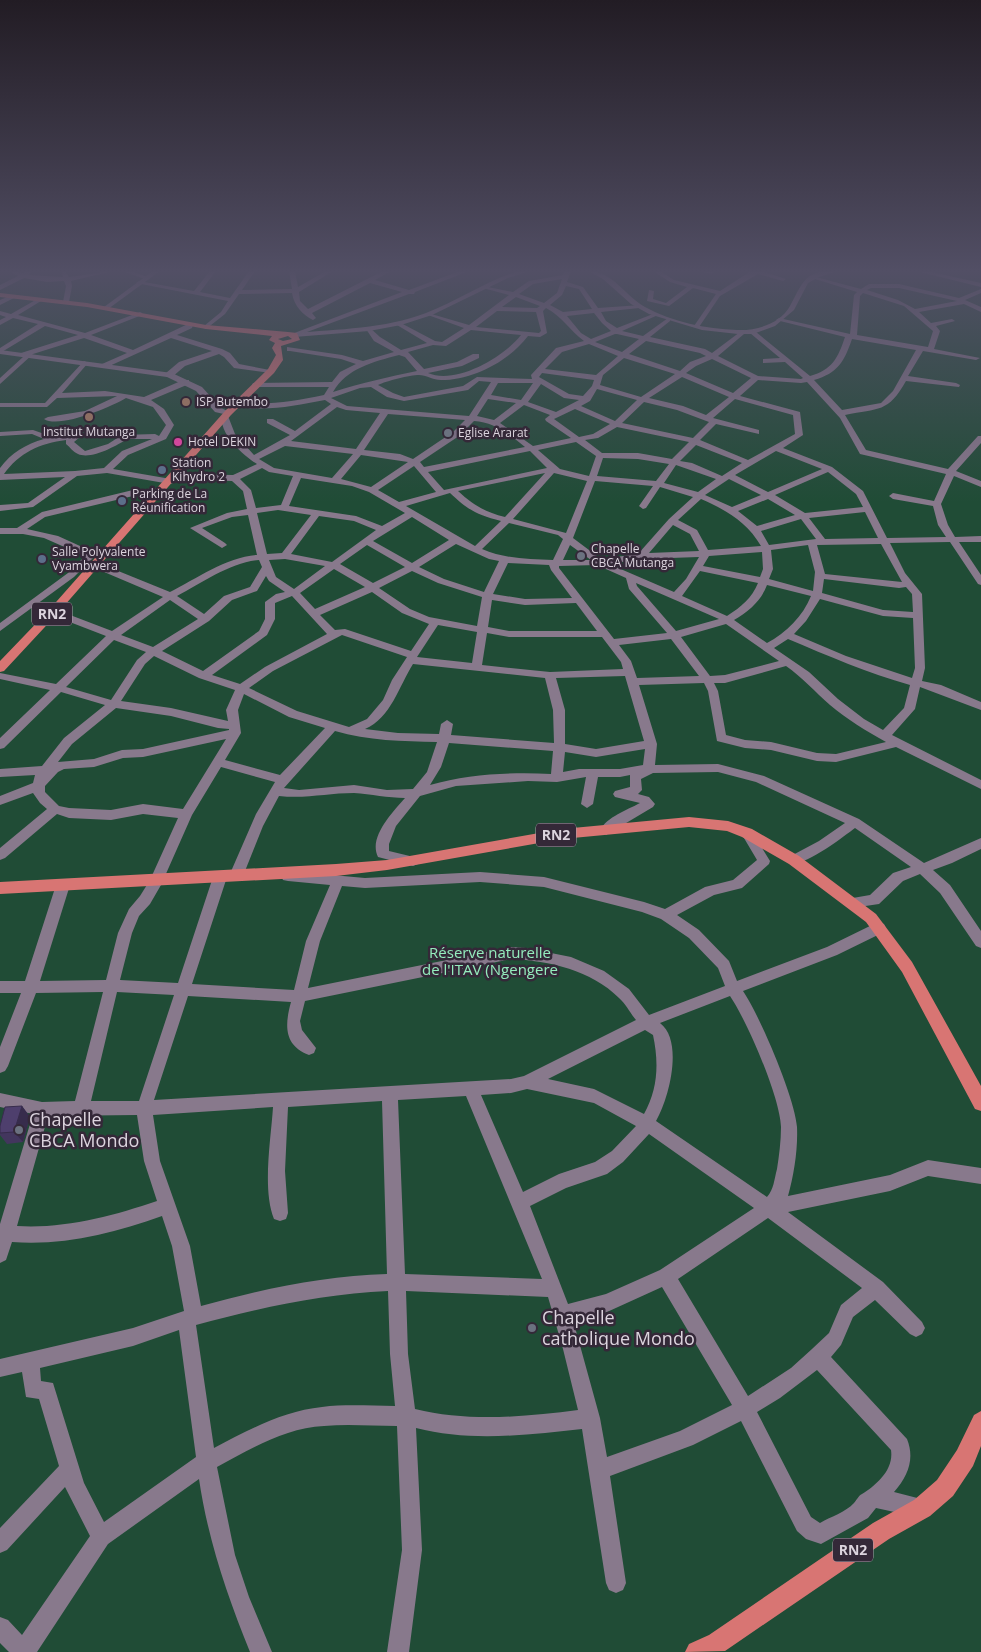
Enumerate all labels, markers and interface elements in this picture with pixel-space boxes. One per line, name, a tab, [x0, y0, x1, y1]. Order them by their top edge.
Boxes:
place label: ISP Butembo	[196, 393, 268, 410]
marker: ISP Butembo	[180, 396, 192, 408]
marker: Institut Mutanga	[83, 411, 95, 423]
place label: Institut Mutanga	[43, 423, 135, 440]
place label: Eglise Ararat	[458, 424, 528, 441]
marker: Eglise Ararat	[442, 427, 454, 439]
place label: Hotel DEKIN	[188, 433, 256, 450]
marker: Hotel DEKIN	[172, 436, 184, 448]
place label: Station Kihydro 2	[172, 454, 225, 485]
marker: Station Kihydro 2	[156, 464, 168, 476]
place label: Parking de La Réunification	[132, 485, 207, 516]
marker: Parking de La Réunification	[116, 495, 128, 507]
place label: Chapelle CBCA Mutanga	[591, 540, 674, 571]
place label: Salle Polyvalente Vyambwera	[52, 543, 146, 574]
marker: Chapelle CBCA Mutanga	[575, 550, 587, 562]
marker: Salle Polyvalente Vyambwera	[36, 553, 48, 565]
road number: RN2	[32, 602, 72, 626]
road number: RN2	[536, 824, 576, 846]
park label: Réserve naturelle de l'ITAV (Ngengere	[422, 942, 558, 979]
place label: Chapelle CBCA Mondo	[29, 1107, 139, 1152]
marker: Chapelle CBCA Mondo	[13, 1124, 25, 1136]
place label: Chapelle catholique Mondo	[542, 1305, 695, 1350]
marker: Chapelle catholique Mondo	[526, 1322, 538, 1334]
road number: RN2	[833, 1538, 873, 1562]

